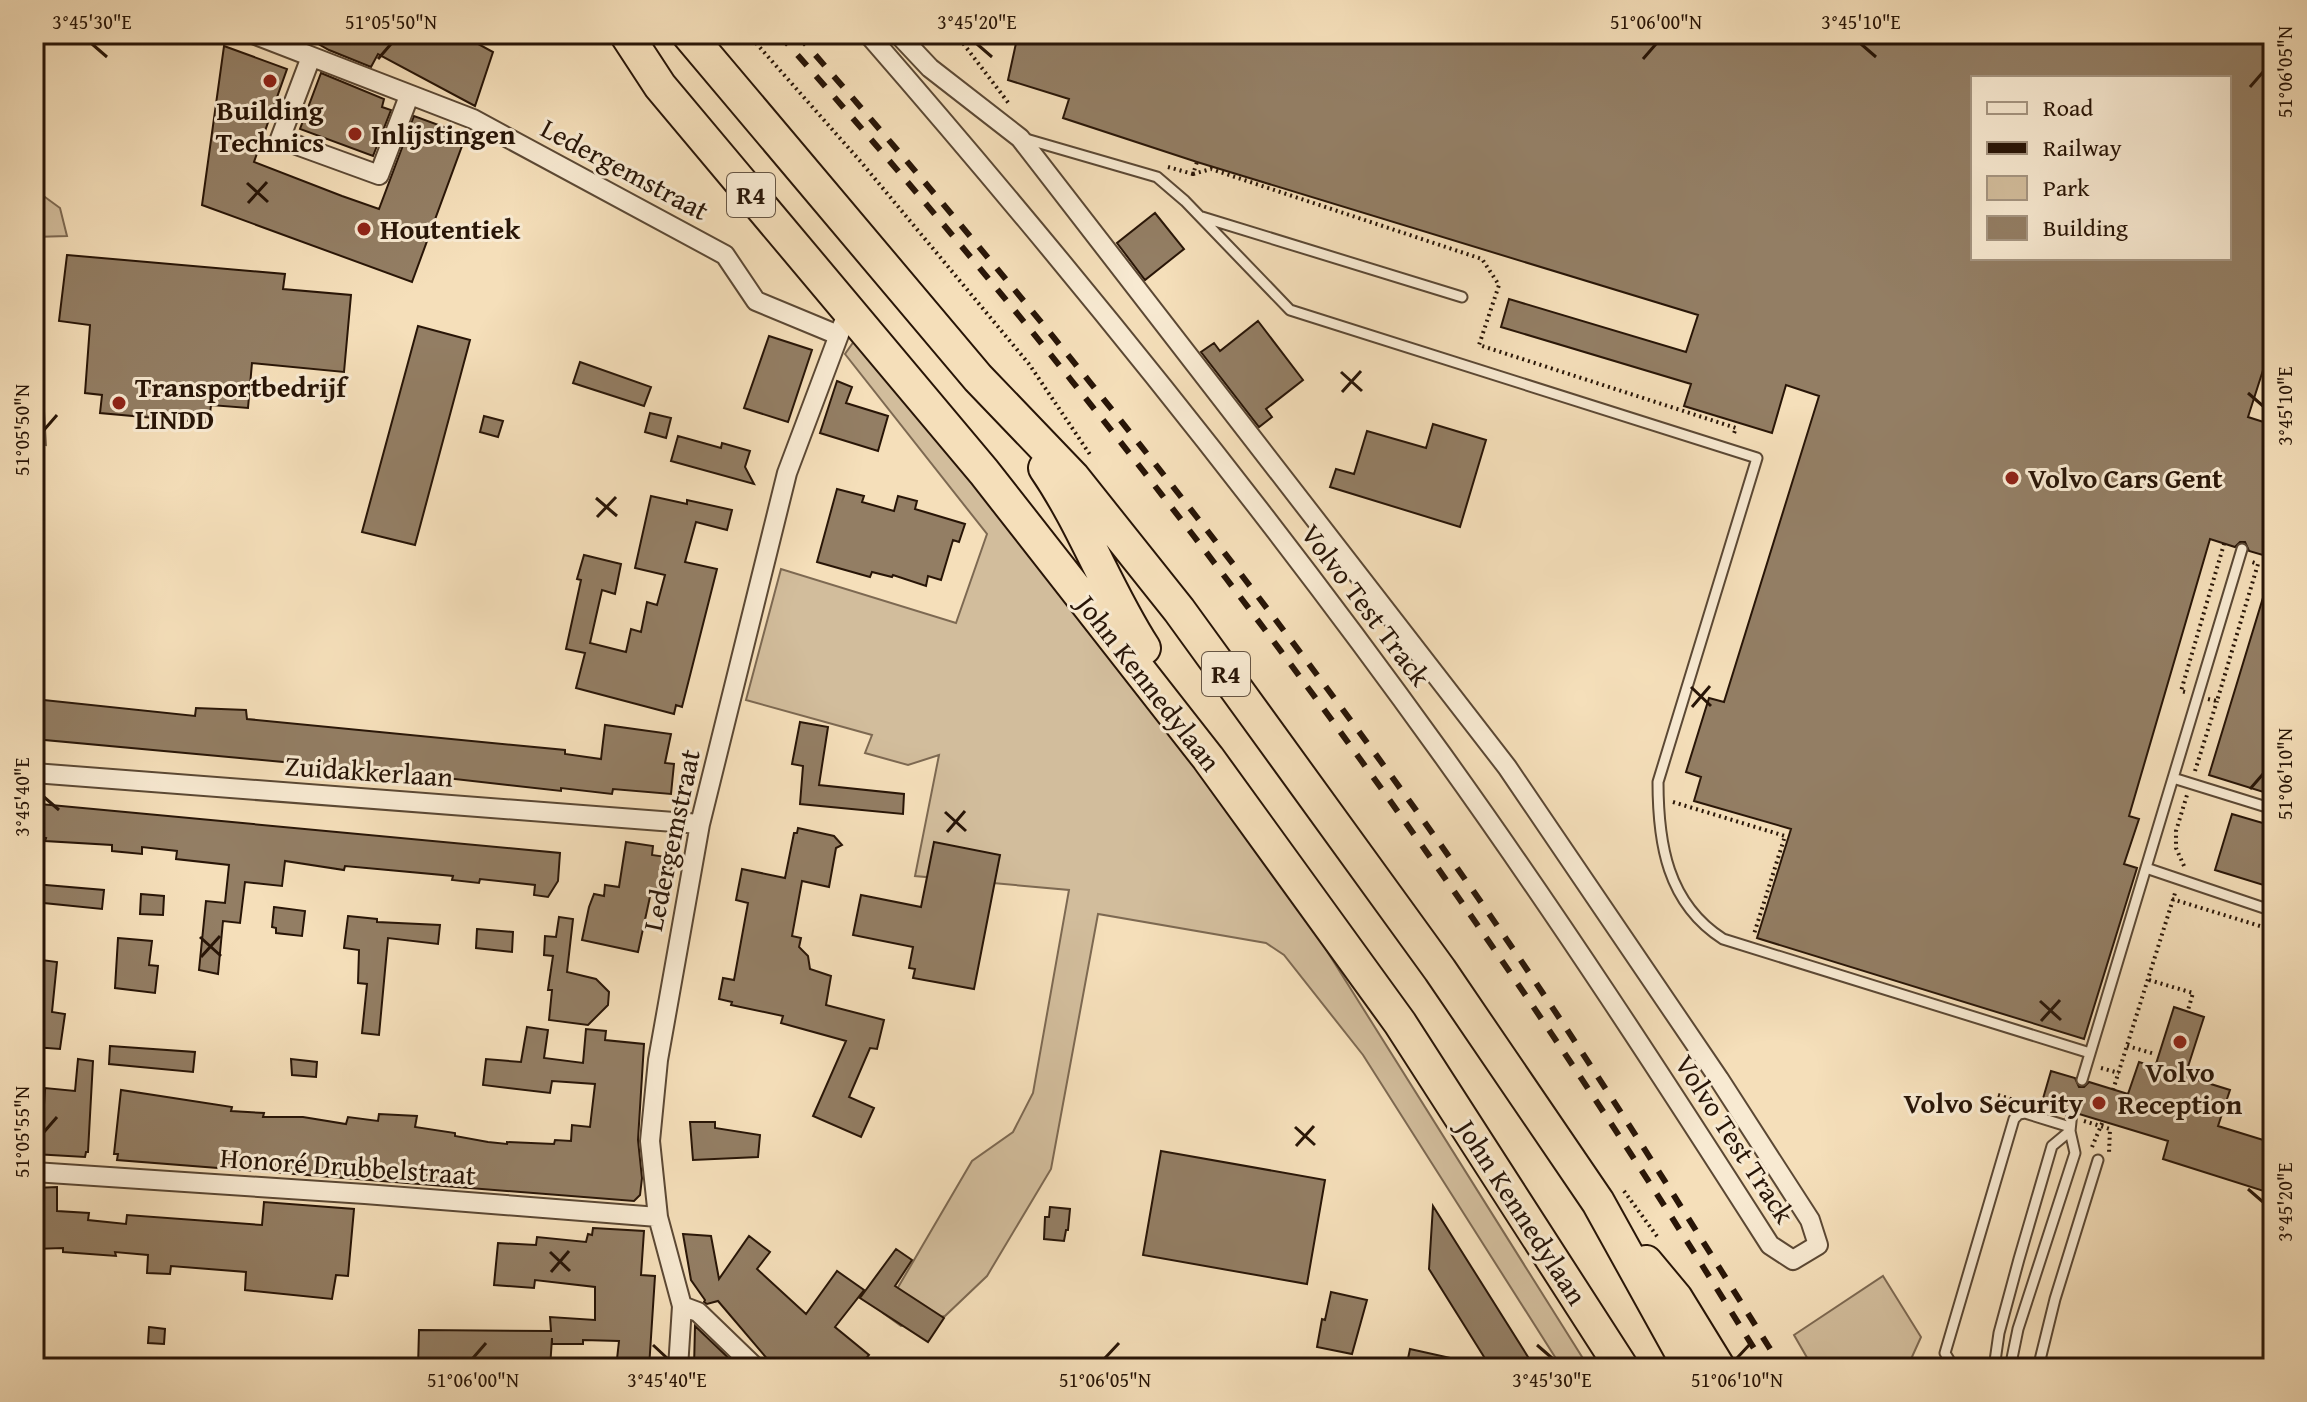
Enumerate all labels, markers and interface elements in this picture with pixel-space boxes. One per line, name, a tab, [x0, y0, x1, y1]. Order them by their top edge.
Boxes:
text: 3°45'30"E	[52, 7, 132, 36]
text: 51°05'50"N	[345, 7, 437, 36]
text: 3°45'20"E	[937, 7, 1017, 36]
text: 51°06'00"N	[1610, 7, 1702, 36]
text: 3°45'10"E	[1821, 7, 1901, 36]
text: 51°06'05"N	[2270, 26, 2299, 118]
marker: Building Technics	[261, 72, 279, 90]
legend	[1971, 76, 2231, 260]
place label: Building Technics	[216, 89, 324, 162]
text: Road	[2043, 90, 2093, 125]
street label: Ledergemstraat	[534, 107, 717, 230]
place label: Inlijstingen	[371, 113, 516, 154]
marker: Inlijstingen	[346, 125, 364, 143]
text: Railway	[2043, 130, 2122, 165]
text: Park	[2043, 170, 2090, 205]
road number: R4	[727, 173, 775, 217]
place label: Houtentiek	[380, 208, 521, 249]
text: Building	[2043, 210, 2128, 245]
marker: Houtentiek	[355, 220, 373, 238]
place label: Transportbedrijf LINDD	[135, 366, 349, 439]
text: 3°45'10"E	[2270, 366, 2299, 446]
text: 51°05'50"N	[7, 384, 36, 476]
marker: Transportbedrijf LINDD	[110, 394, 128, 412]
place label: Volvo Cars Gent	[2028, 457, 2223, 498]
marker: Volvo Cars Gent	[2003, 469, 2021, 487]
street label: Volvo Test Track	[1292, 515, 1442, 695]
street label: John Kennedylaan	[1066, 583, 1232, 780]
road number: R4	[1202, 652, 1250, 696]
text: 51°06'10"N	[2270, 728, 2299, 820]
street label: Zuidakkerlaan	[283, 744, 455, 797]
street label: Ledergemstraat	[631, 745, 710, 935]
text: 3°45'40"E	[7, 757, 36, 837]
marker: Volvo Reception	[2171, 1033, 2189, 1051]
street label: Volvo Test Track	[1665, 1046, 1806, 1232]
place label: Volvo Reception	[2118, 1051, 2243, 1124]
place label: Volvo Security	[1904, 1082, 2084, 1123]
text: 51°05'55"N	[7, 1086, 36, 1178]
marker: Volvo Security	[2090, 1094, 2108, 1112]
street label: John Kennedylaan	[1445, 1108, 1598, 1313]
street label: Honoré Drubbelstraat	[219, 1136, 477, 1195]
text: 3°45'20"E	[2270, 1162, 2299, 1242]
text: 51°06'00"N	[427, 1365, 519, 1394]
text: 3°45'40"E	[627, 1365, 707, 1394]
text: 51°06'05"N	[1059, 1365, 1151, 1394]
text: 3°45'30"E	[1512, 1365, 1592, 1394]
text: 51°06'10"N	[1691, 1365, 1783, 1394]

